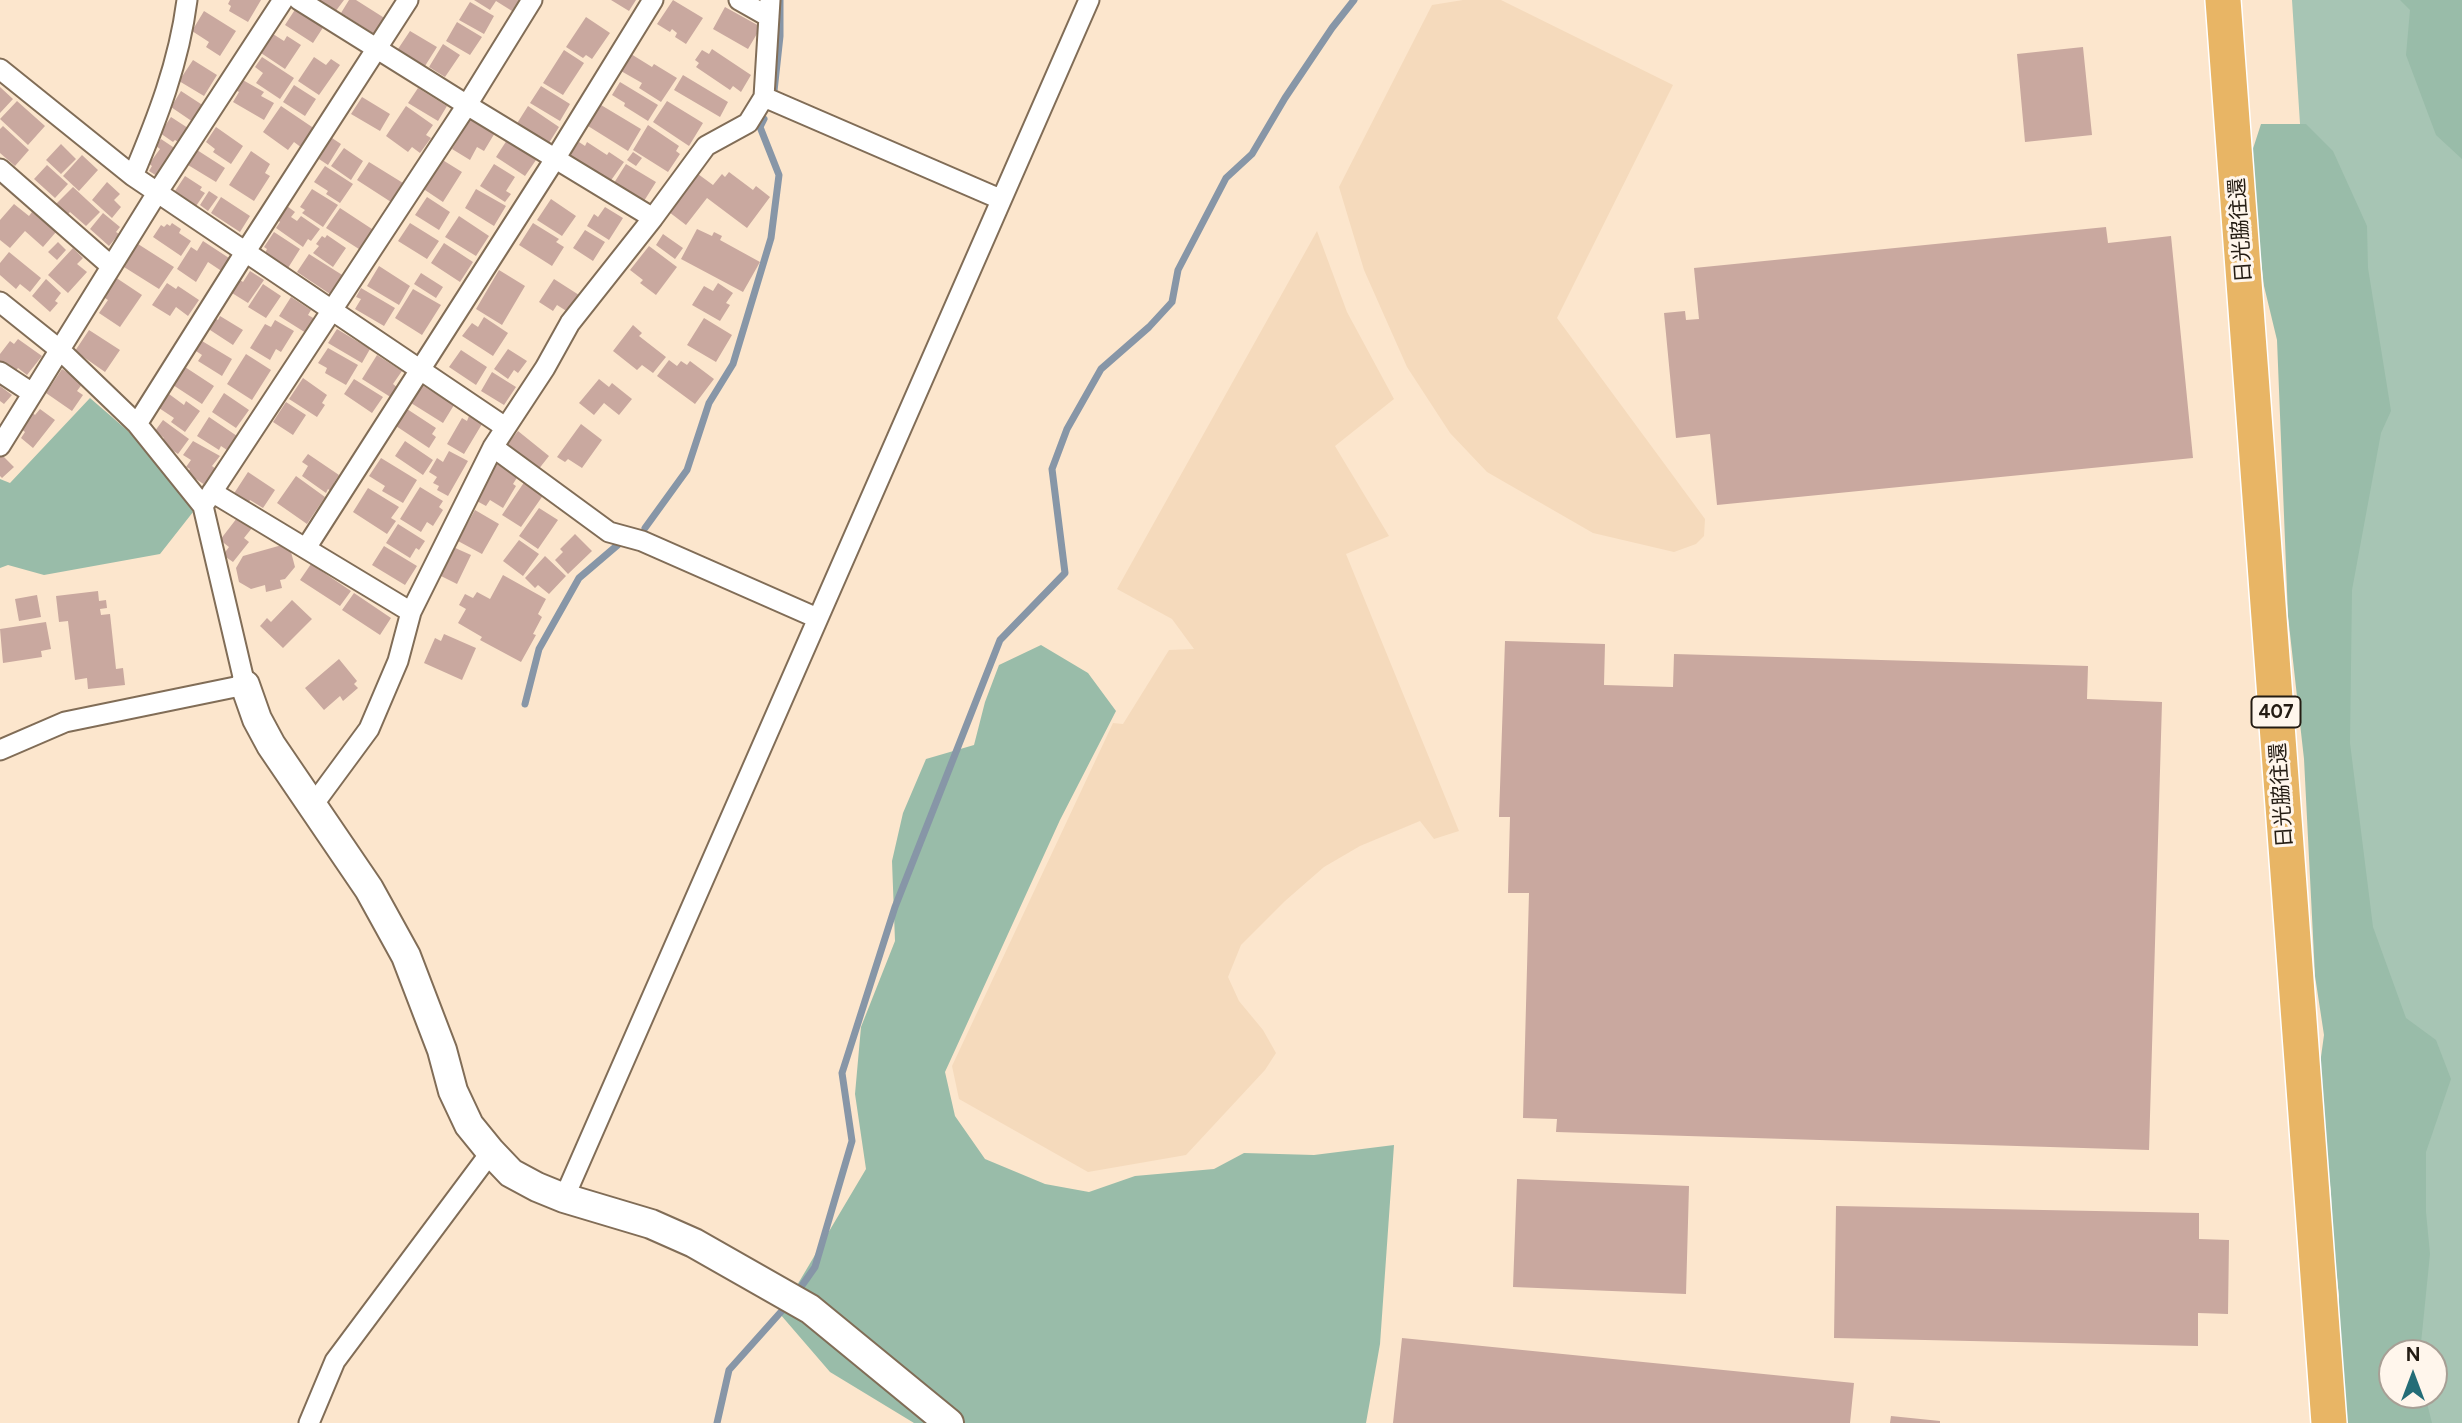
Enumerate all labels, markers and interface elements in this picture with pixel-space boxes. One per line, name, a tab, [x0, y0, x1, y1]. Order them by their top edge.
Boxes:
street label: 日光脇往還	[2225, 177, 2257, 283]
road number: 407	[2252, 696, 2300, 727]
street label: 日光脇往還	[2266, 742, 2298, 848]
north arrow	[2378, 1339, 2448, 1409]
text: N	[2406, 1343, 2420, 1366]

